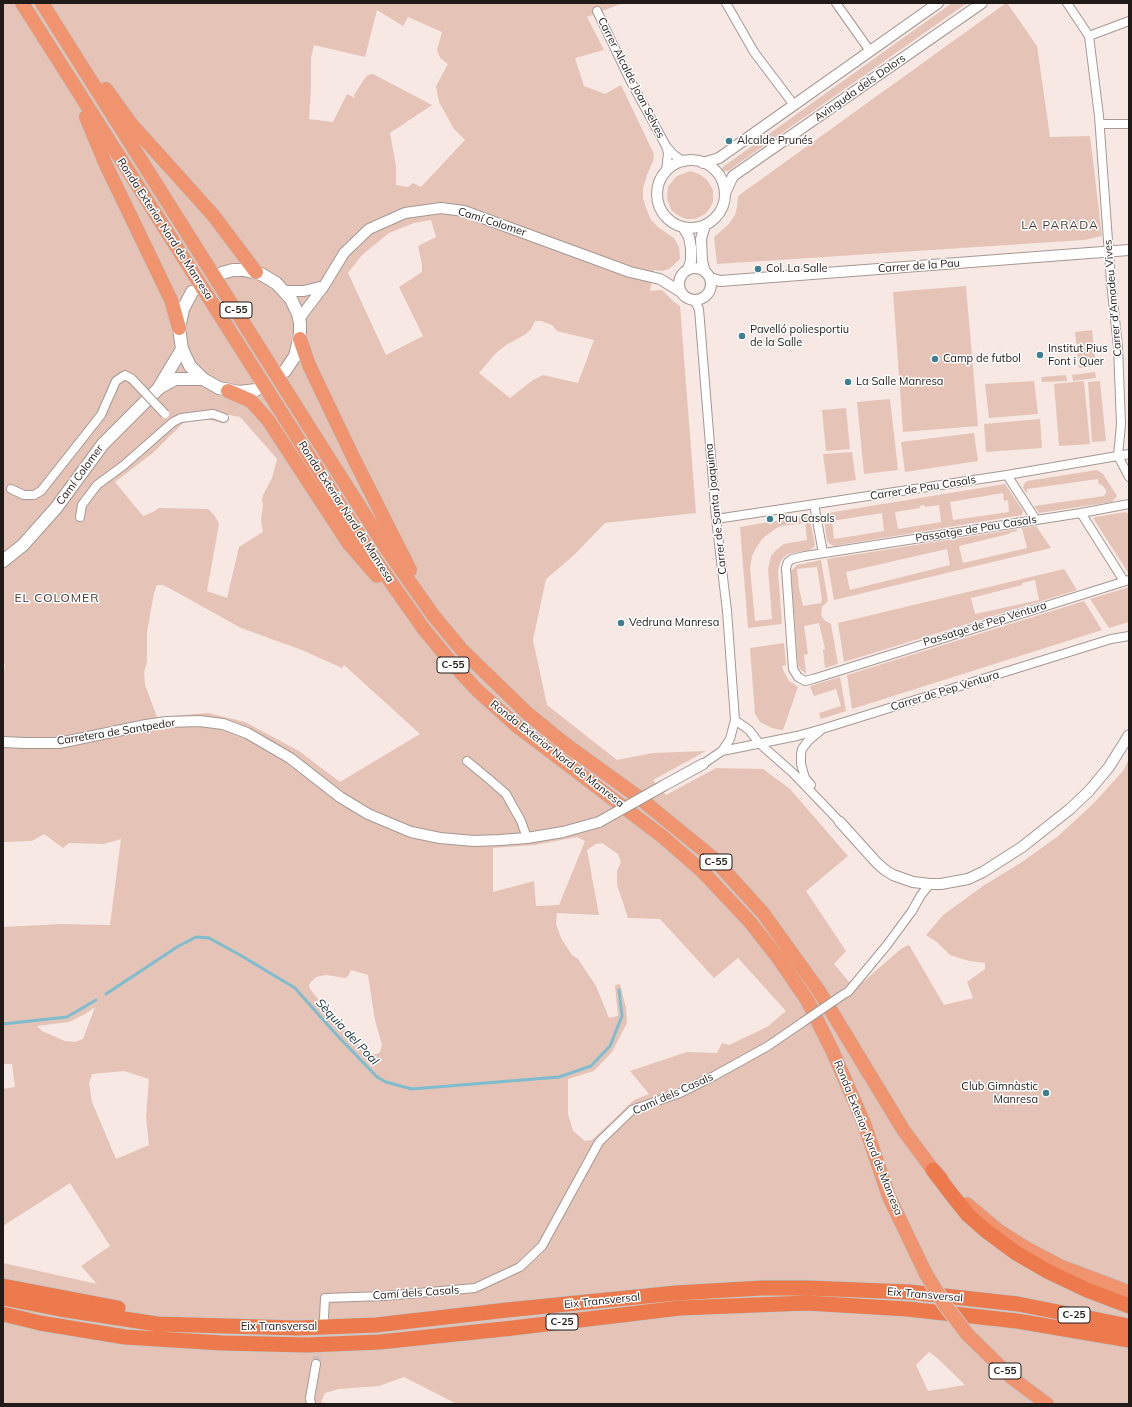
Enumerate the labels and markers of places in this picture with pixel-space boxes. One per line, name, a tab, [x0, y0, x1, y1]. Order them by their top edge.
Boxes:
place label: Alcalde Prunés	[737, 134, 813, 148]
marker: Alcalde Prunés	[724, 136, 734, 146]
place label: Col. La Salle	[766, 262, 828, 276]
marker: Col. La Salle	[753, 264, 763, 274]
place label: Pavelló poliesportiu de la Salle	[750, 323, 849, 349]
marker: Pavelló poliesportiu de la Salle	[737, 331, 747, 341]
place label: Institut Pius Font i Quer	[1048, 342, 1108, 368]
marker: Institut Pius Font i Quer	[1035, 350, 1045, 360]
place label: Camp de futbol	[943, 352, 1021, 366]
marker: Camp de futbol	[930, 354, 940, 364]
place label: La Salle Manresa	[856, 375, 943, 389]
marker: La Salle Manresa	[843, 377, 853, 387]
place label: Pau Casals	[778, 512, 835, 526]
marker: Pau Casals	[765, 514, 775, 524]
place label: Vedruna Manresa	[629, 616, 719, 630]
marker: Vedruna Manresa	[616, 618, 626, 628]
place label: Club Gimnàstic Manresa	[961, 1080, 1038, 1106]
marker: Club Gimnàstic Manresa	[1041, 1088, 1051, 1098]

